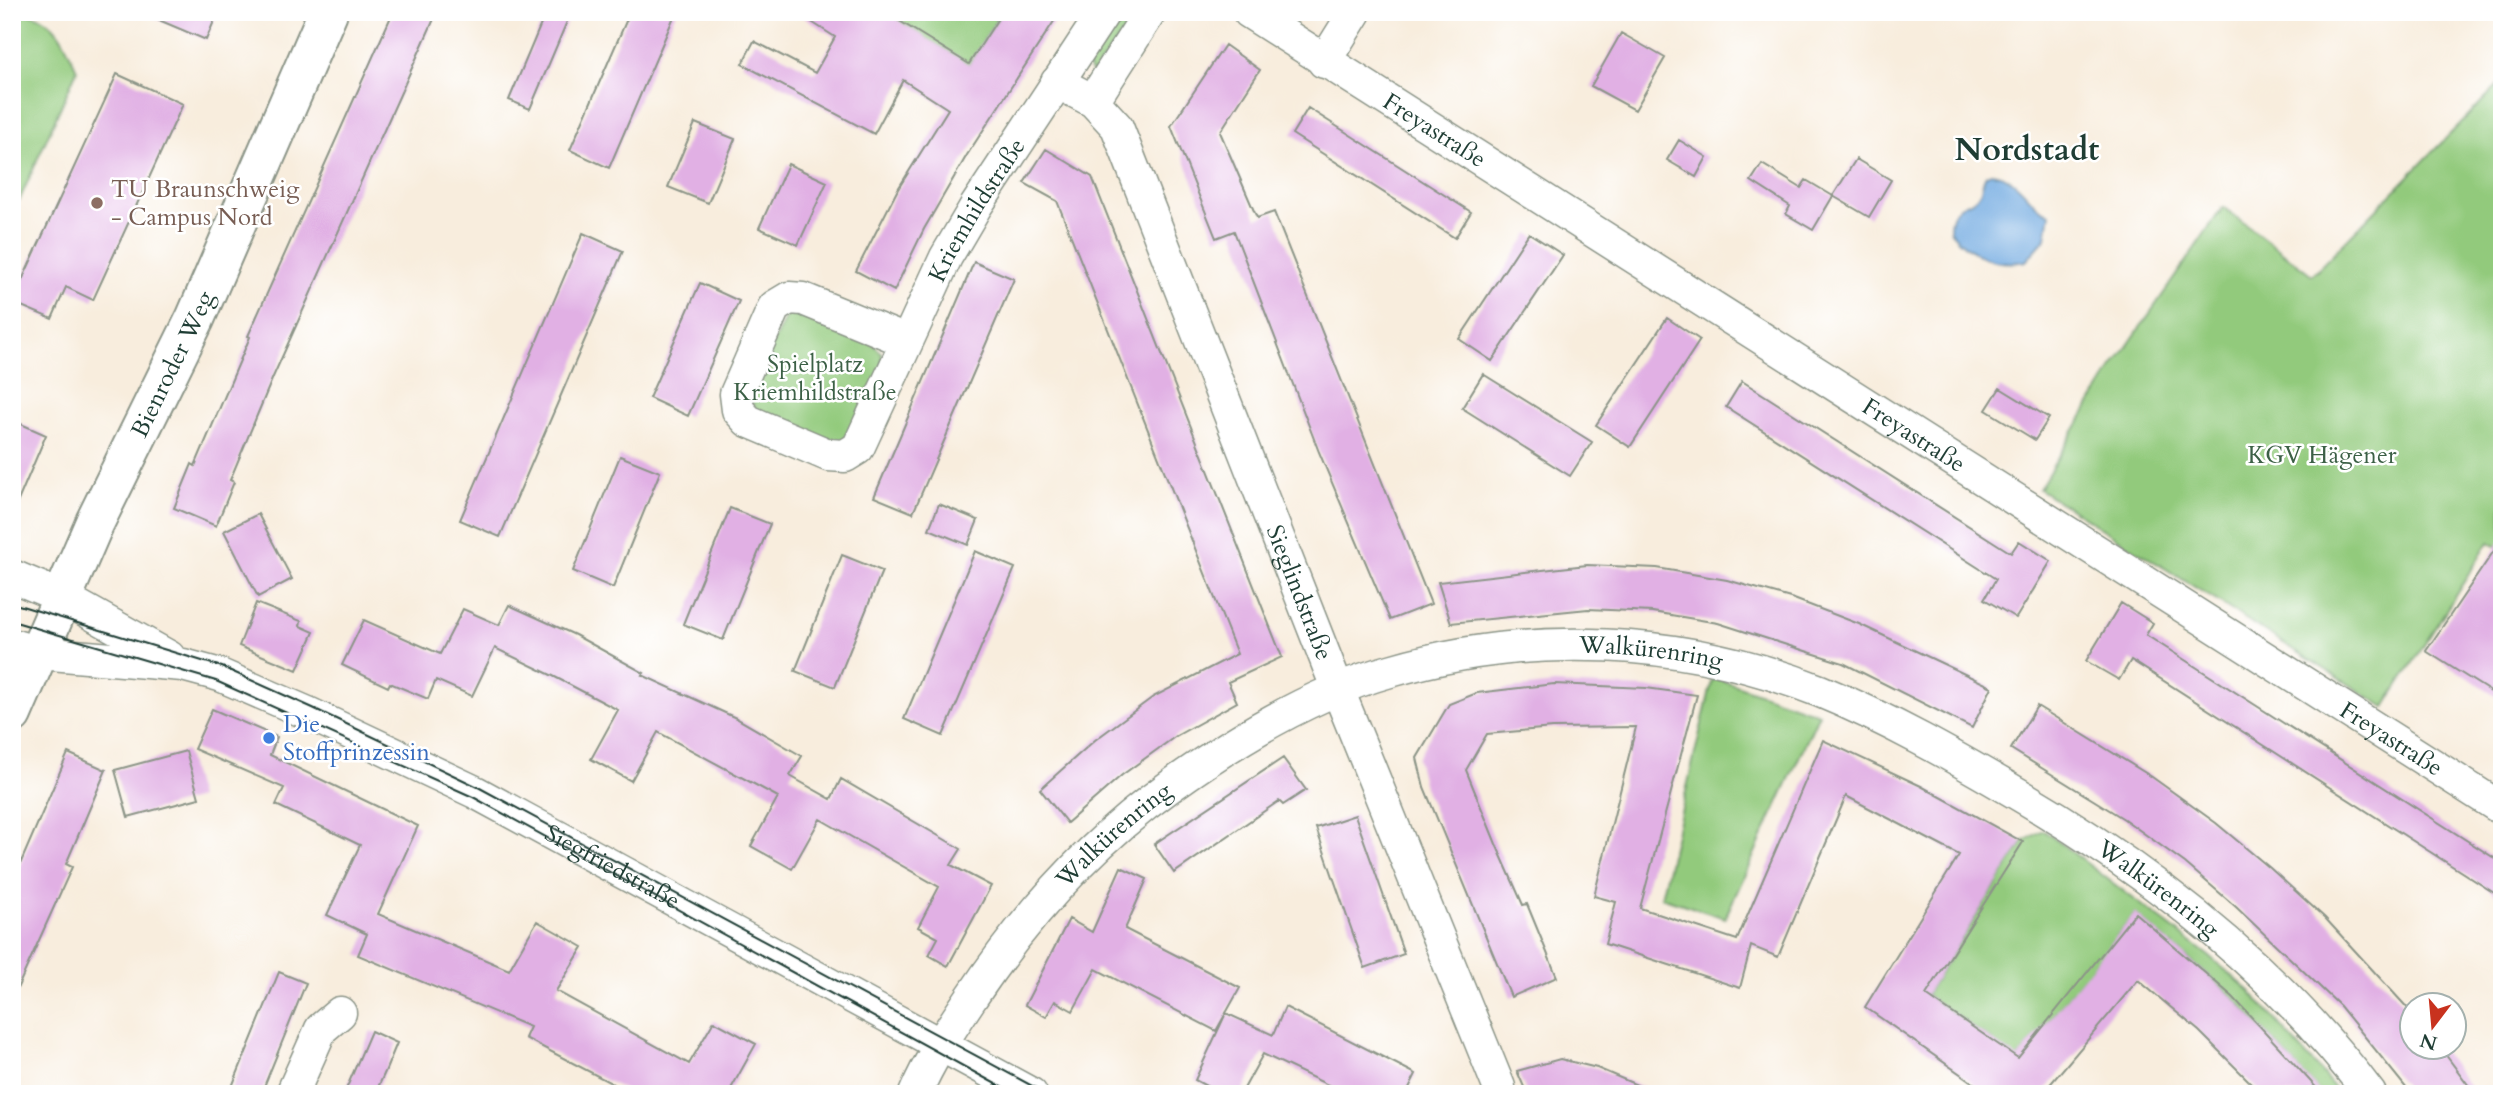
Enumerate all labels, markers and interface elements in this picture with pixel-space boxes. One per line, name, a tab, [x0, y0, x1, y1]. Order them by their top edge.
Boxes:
street label: Freyastraße	[1377, 85, 1493, 175]
district label: Nordstadt	[1955, 128, 2099, 172]
street label: Kriemhildstraße	[920, 132, 1033, 287]
place label: TU Braunschweig - Campus Nord	[111, 173, 300, 234]
marker: TU Braunschweig - Campus Nord	[89, 195, 105, 211]
street label: Bienroder Weg	[123, 285, 222, 443]
park label: Spielplatz Kriemhildstraße	[733, 348, 897, 409]
street label: Freyastraße	[1856, 390, 1972, 480]
park label: KGV Hägener	[2247, 439, 2397, 472]
street label: Sieglindstraße	[1258, 520, 1341, 665]
street label: Walkürenring	[1578, 628, 1727, 677]
street label: Freyastraße	[2334, 694, 2449, 784]
place label: Die Stoffprinzessin	[283, 708, 430, 769]
marker: Die Stoffprinzessin	[261, 730, 277, 746]
street label: Walkürenring	[1048, 774, 1179, 896]
street label: Siegfriedstraße	[539, 816, 686, 917]
street label: Walkürenring	[2090, 831, 2227, 945]
north arrow	[2398, 990, 2468, 1060]
text: N	[2417, 1026, 2440, 1056]

